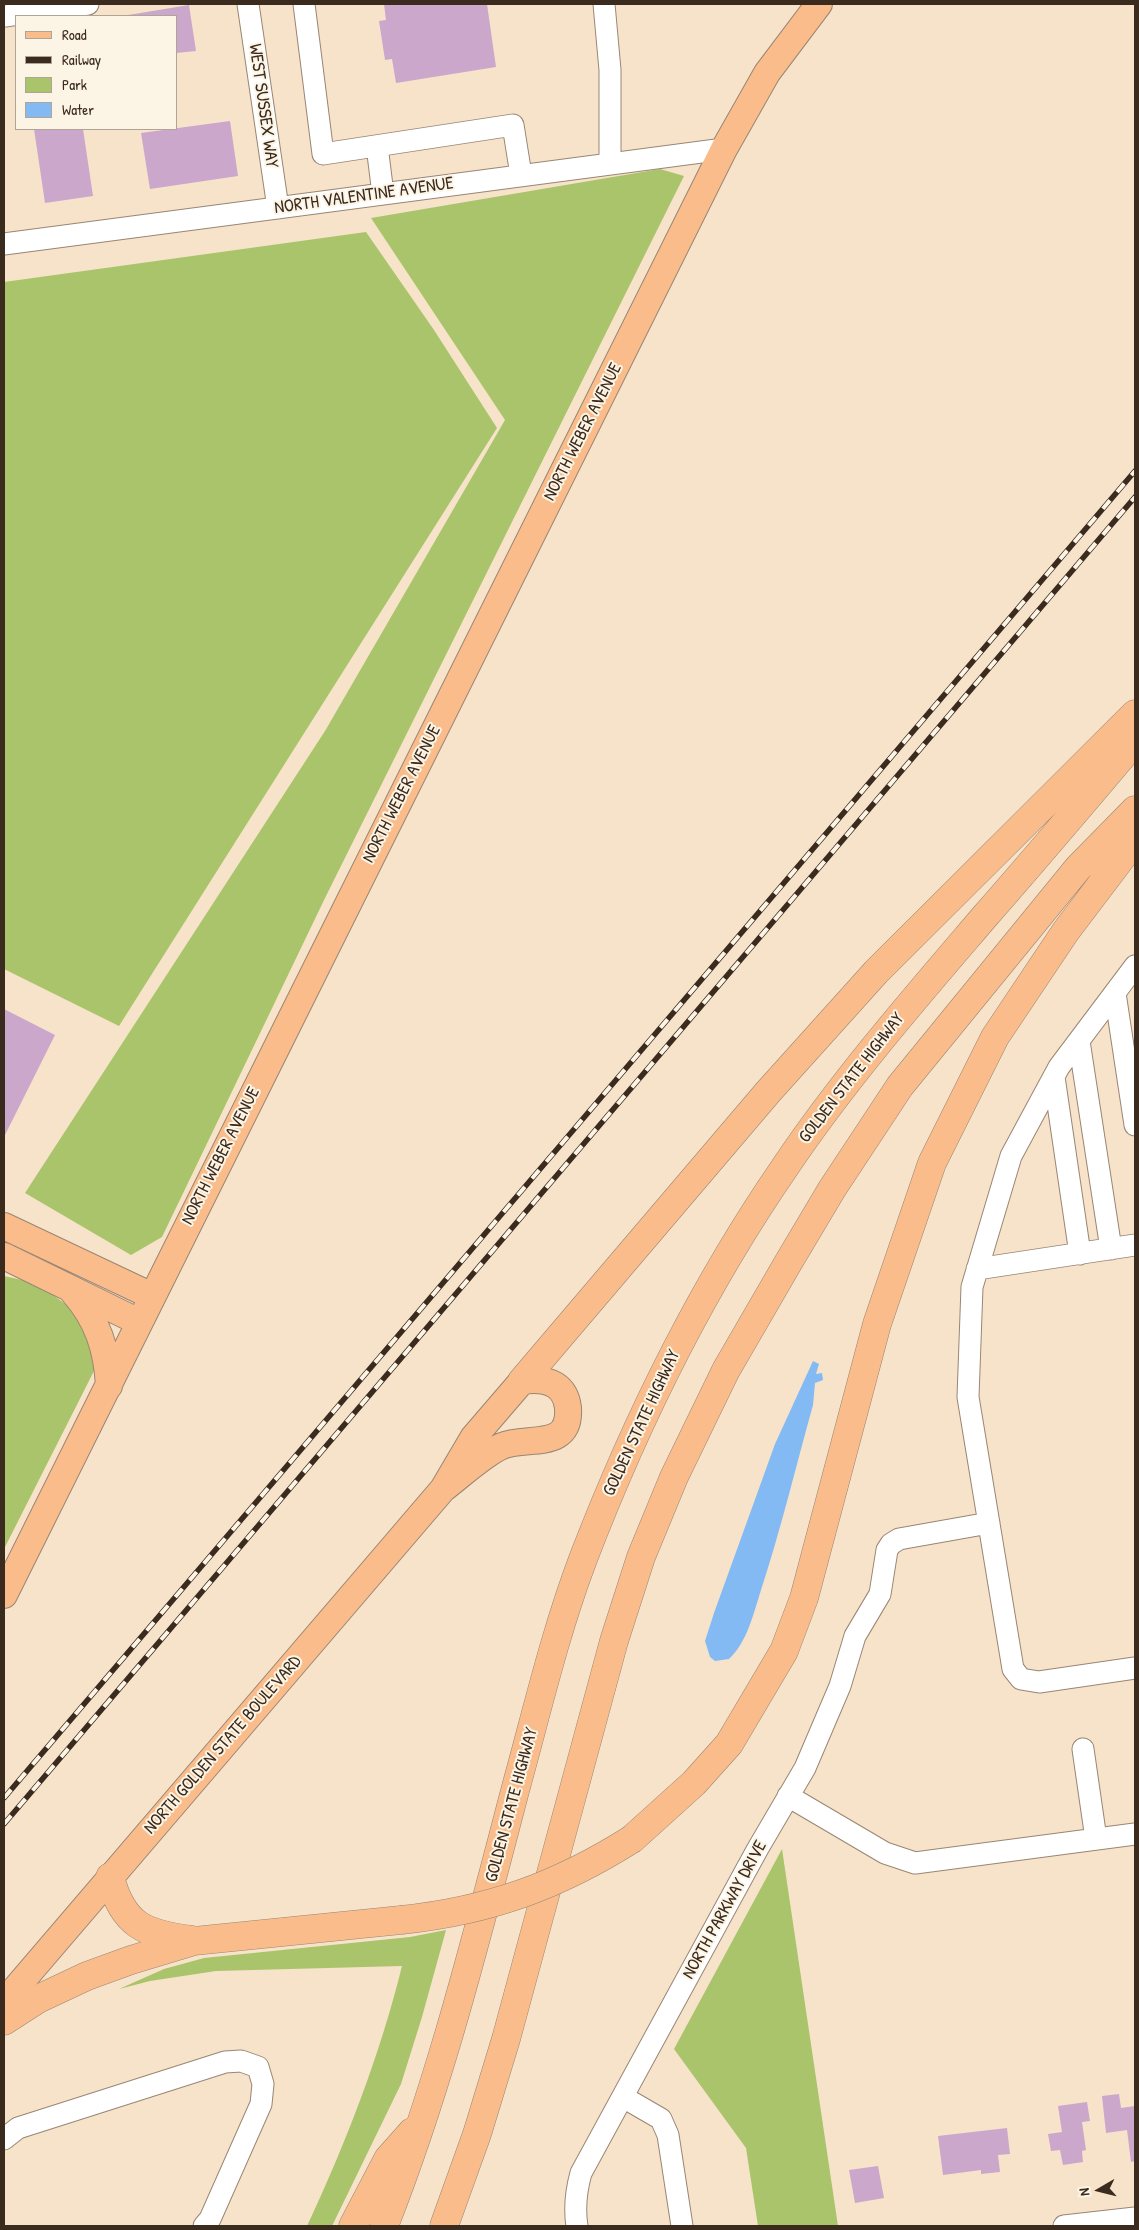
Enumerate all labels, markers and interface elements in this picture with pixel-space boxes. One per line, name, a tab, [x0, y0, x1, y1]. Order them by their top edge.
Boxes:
legend	[15, 15, 178, 130]
text: Road	[62, 24, 87, 45]
street label: WEST SUSSEX WAY	[244, 42, 282, 170]
text: Railway	[62, 49, 101, 70]
text: Park	[62, 74, 87, 95]
text: Water	[62, 99, 94, 120]
street label: NORTH VALENTINE AVENUE	[273, 173, 455, 219]
street label: NORTH WEBER AVENUE	[539, 360, 627, 504]
street label: NORTH WEBER AVENUE	[358, 722, 446, 866]
street label: GOLDEN STATE HIGHWAY	[795, 1009, 909, 1147]
street label: NORTH WEBER AVENUE	[177, 1084, 265, 1228]
street label: GOLDEN STATE HIGHWAY	[599, 1346, 685, 1500]
street label: NORTH GOLDEN STATE BOULEVARD	[140, 1651, 306, 1839]
street label: GOLDEN STATE HIGHWAY	[481, 1725, 543, 1885]
street label: NORTH PARKWAY DRIVE	[678, 1837, 772, 1983]
north arrow	[1074, 2165, 1124, 2215]
text: N	[1074, 2187, 1094, 2197]

